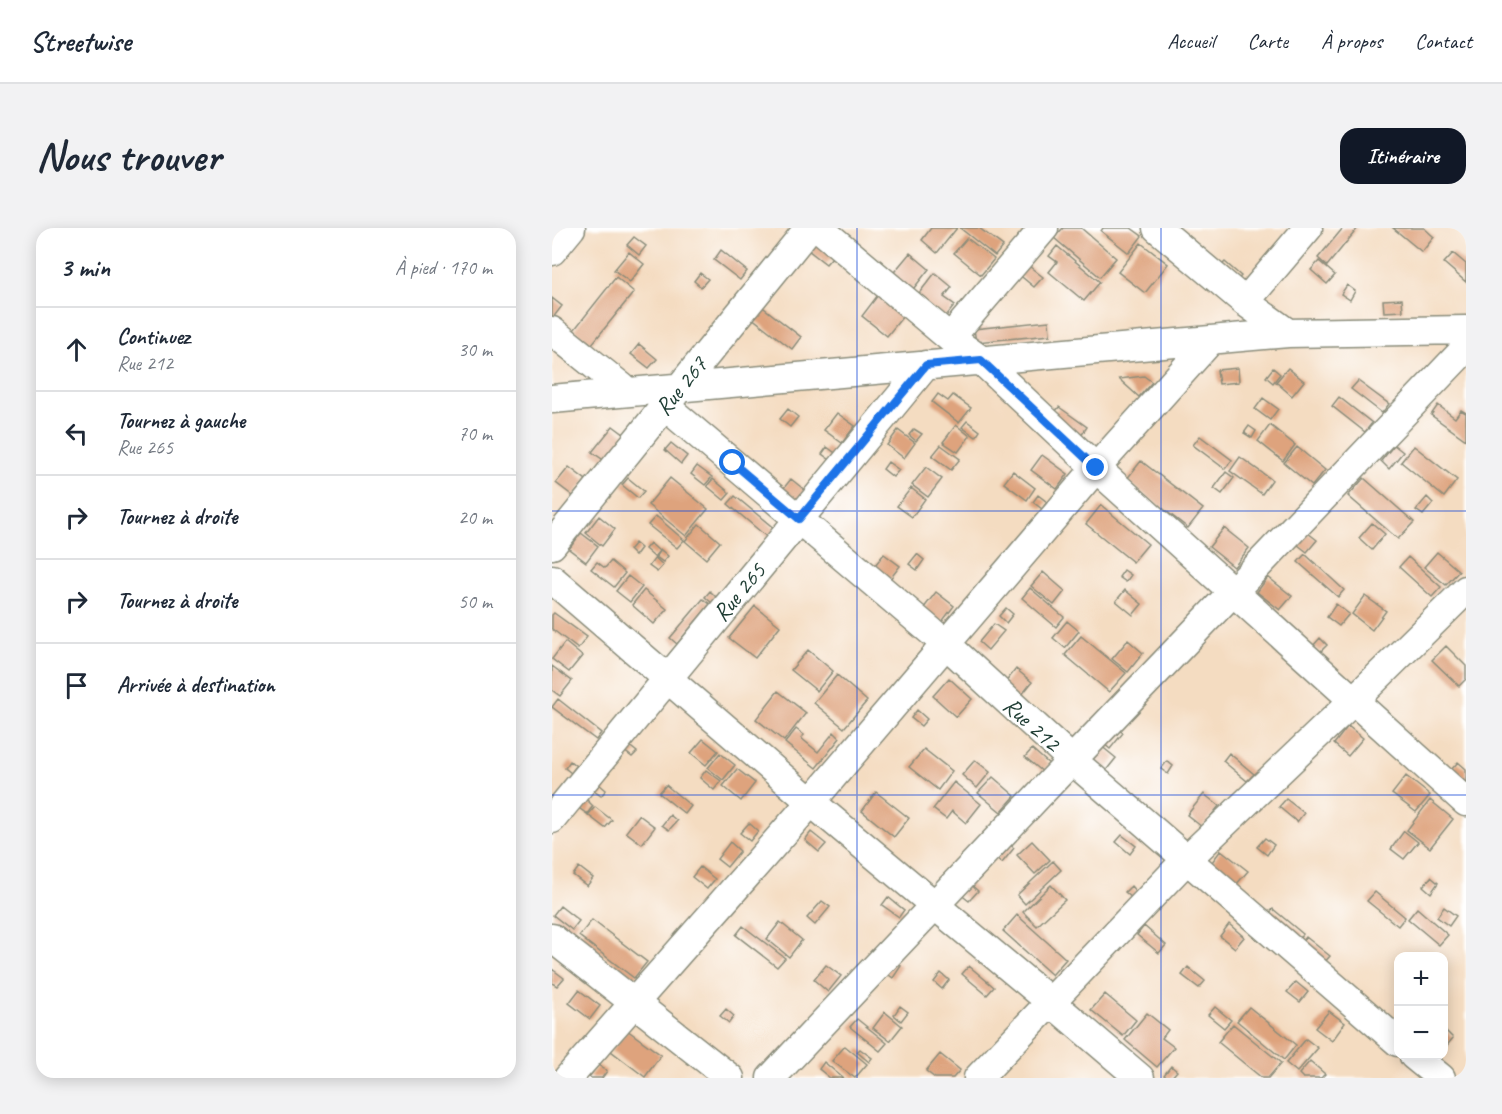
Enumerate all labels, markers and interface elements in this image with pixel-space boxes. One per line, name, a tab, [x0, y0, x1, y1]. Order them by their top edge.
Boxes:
text: Streetwise	[30, 24, 131, 59]
text: Accueil	[1167, 28, 1215, 54]
text: Carte	[1248, 28, 1288, 54]
text: À propos	[1321, 28, 1382, 54]
text: Contact	[1415, 28, 1472, 54]
button: Itinéraire	[1340, 128, 1466, 184]
text: Nous trouver	[36, 130, 220, 183]
text: 3 min	[60, 251, 110, 284]
text: À pied · 170 m	[395, 255, 492, 280]
text: Continuez	[117, 323, 190, 351]
icon: ahead	[60, 333, 93, 366]
text: 30 m	[458, 337, 492, 362]
street label: Rue 267	[648, 350, 715, 421]
text: Rue 212	[117, 351, 173, 376]
text: Tournez à gauche	[117, 407, 245, 435]
icon: left	[60, 417, 93, 450]
text: 70 m	[458, 421, 492, 446]
text: Rue 265	[117, 435, 173, 460]
route start	[719, 449, 745, 475]
route end	[1082, 454, 1108, 480]
icon: right	[60, 501, 93, 534]
text: Tournez à droite	[117, 503, 237, 531]
text: 20 m	[458, 505, 492, 530]
street label: Rue 265	[706, 556, 773, 627]
icon: right	[60, 585, 93, 618]
text: Tournez à droite	[117, 587, 237, 615]
text: 50 m	[458, 589, 492, 614]
icon: arrive	[60, 669, 93, 702]
text: Arrivée à destination	[117, 671, 275, 699]
street label: Rue 212	[997, 690, 1069, 759]
map controls	[1394, 952, 1448, 1060]
button: +	[1394, 952, 1448, 1006]
button: −	[1394, 1006, 1448, 1060]

